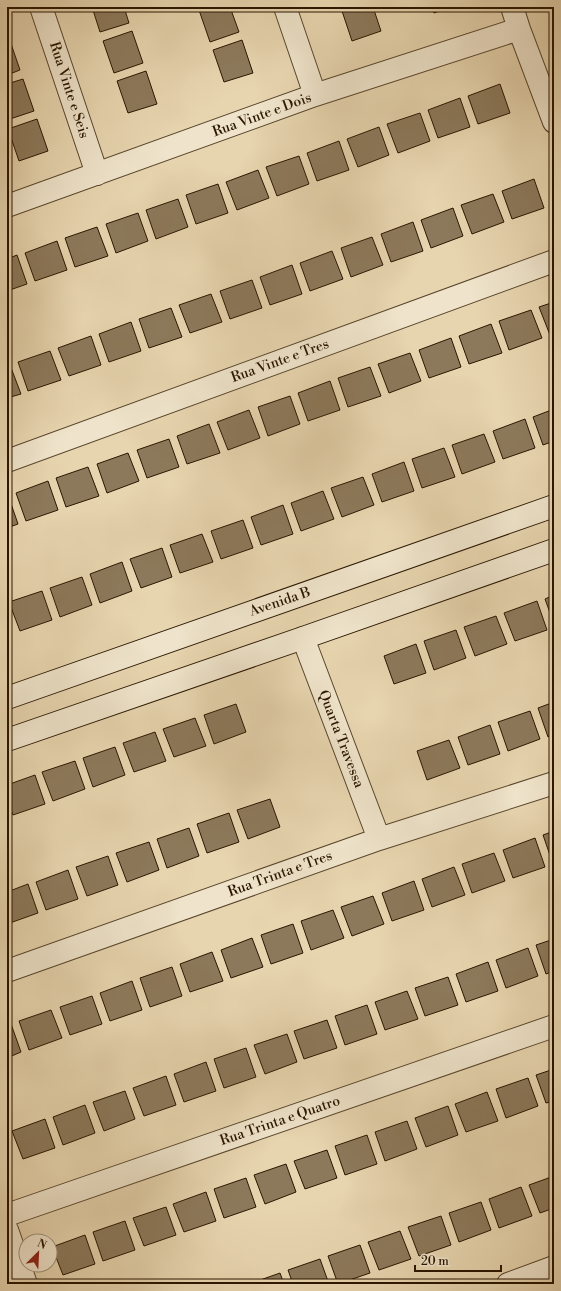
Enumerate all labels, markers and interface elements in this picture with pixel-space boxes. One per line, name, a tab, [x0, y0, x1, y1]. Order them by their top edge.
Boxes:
street label: Rua Vinte e Seis	[45, 39, 93, 141]
street label: Rua Vinte e Dois	[210, 89, 314, 141]
street label: Rua Vinte e Tres	[229, 335, 331, 387]
street label: Avenida B	[246, 583, 313, 621]
street label: Quarta Travessa	[314, 688, 368, 791]
street label: Rua Trinta e Tres	[225, 847, 335, 901]
street label: Rua Trinta e Quatro	[218, 1092, 343, 1150]
north arrow	[18, 1233, 58, 1273]
text: N	[35, 1237, 49, 1253]
scale bar	[415, 1247, 501, 1273]
text: 20 m	[421, 1254, 449, 1269]

